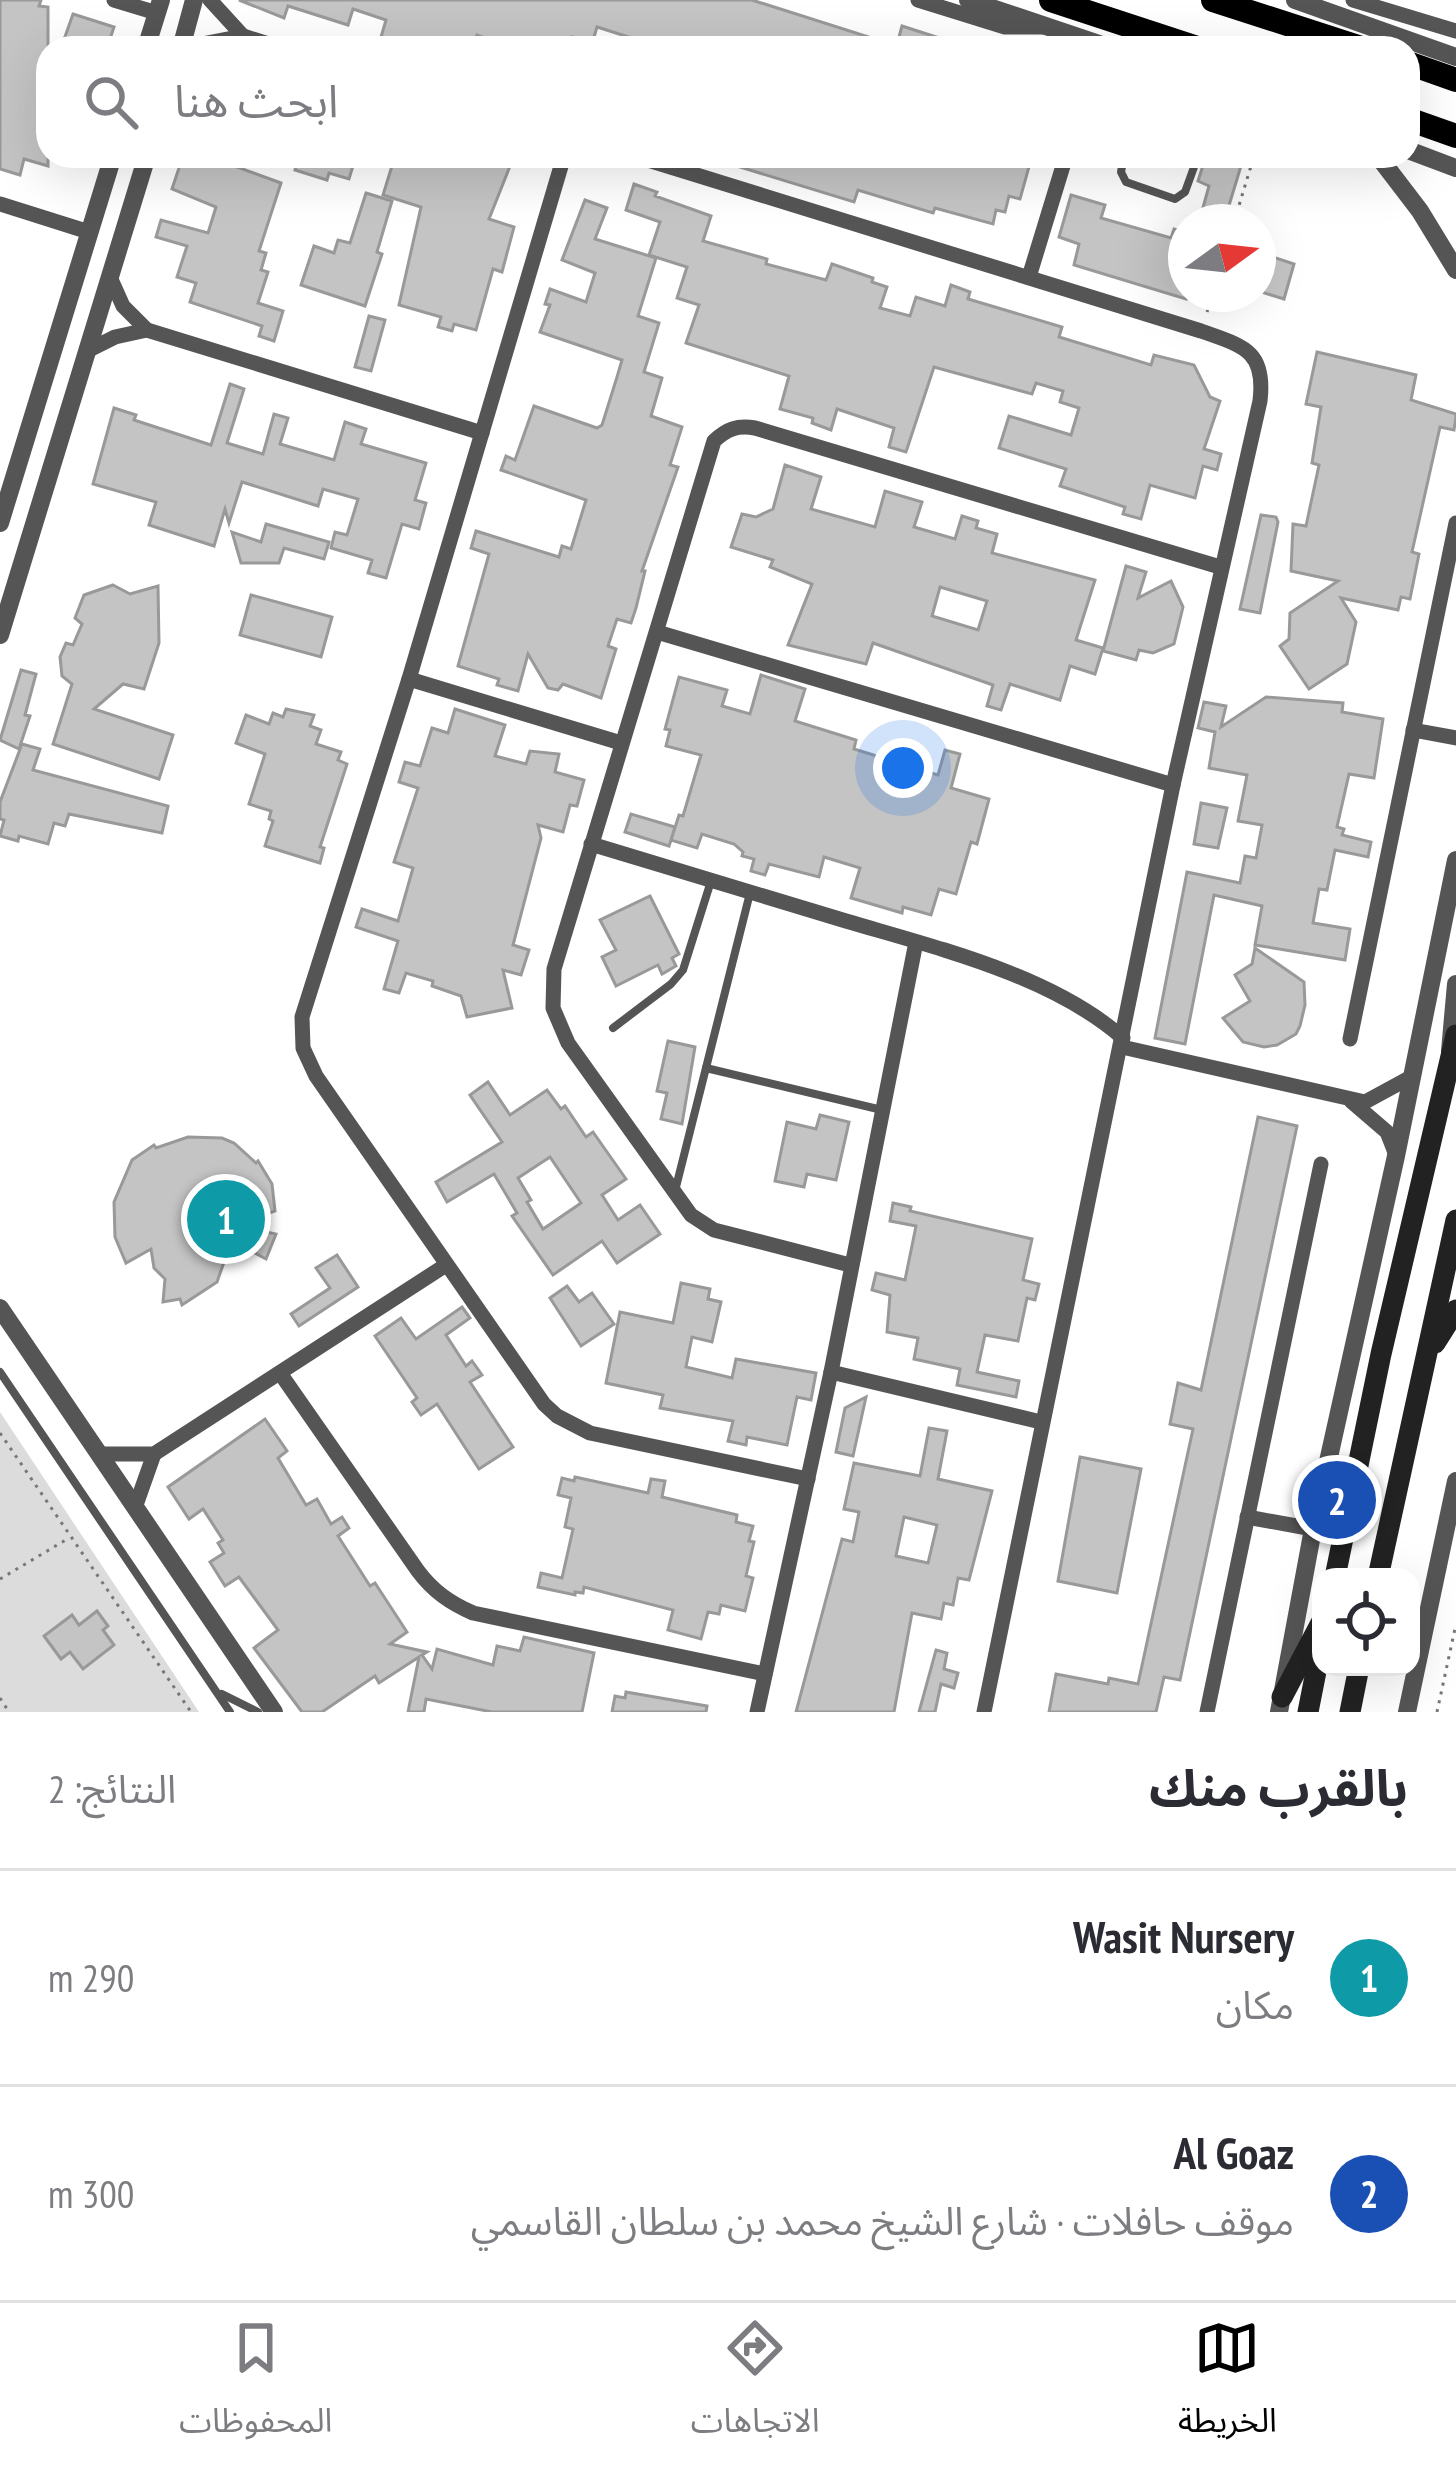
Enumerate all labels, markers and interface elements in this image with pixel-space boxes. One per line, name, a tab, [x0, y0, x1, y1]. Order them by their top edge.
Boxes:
search box	[36, 36, 1420, 168]
icon: search	[78, 69, 144, 135]
text: ابحث هنا	[174, 71, 339, 129]
north arrow	[1168, 204, 1276, 312]
your location	[873, 738, 933, 798]
pin: 1	[187, 1174, 265, 1264]
pin: 2	[1298, 1455, 1376, 1545]
map controls	[1312, 1568, 1420, 1676]
button: locate	[1312, 1568, 1420, 1676]
text: بالقرب منك	[1149, 1754, 1408, 1820]
text: النتائج: 2	[48, 1763, 176, 1814]
text: Wasit Nursery	[1073, 1907, 1294, 1965]
text: 290 m	[48, 1952, 134, 2003]
text: 1	[1360, 1952, 1378, 2003]
text: مكان	[1216, 1979, 1294, 2030]
text: Al Goaz	[1173, 2123, 1294, 2181]
text: 300 m	[48, 2168, 134, 2219]
text: 2	[1360, 2168, 1378, 2219]
text: موقف حافلات · شارع الشيخ محمد بن سلطان القاسمي	[471, 2195, 1294, 2246]
tab: المحفوظات	[179, 2315, 332, 2456]
tab: الاتجاهات	[691, 2315, 820, 2456]
tab: الخريطة	[1178, 2315, 1277, 2456]

